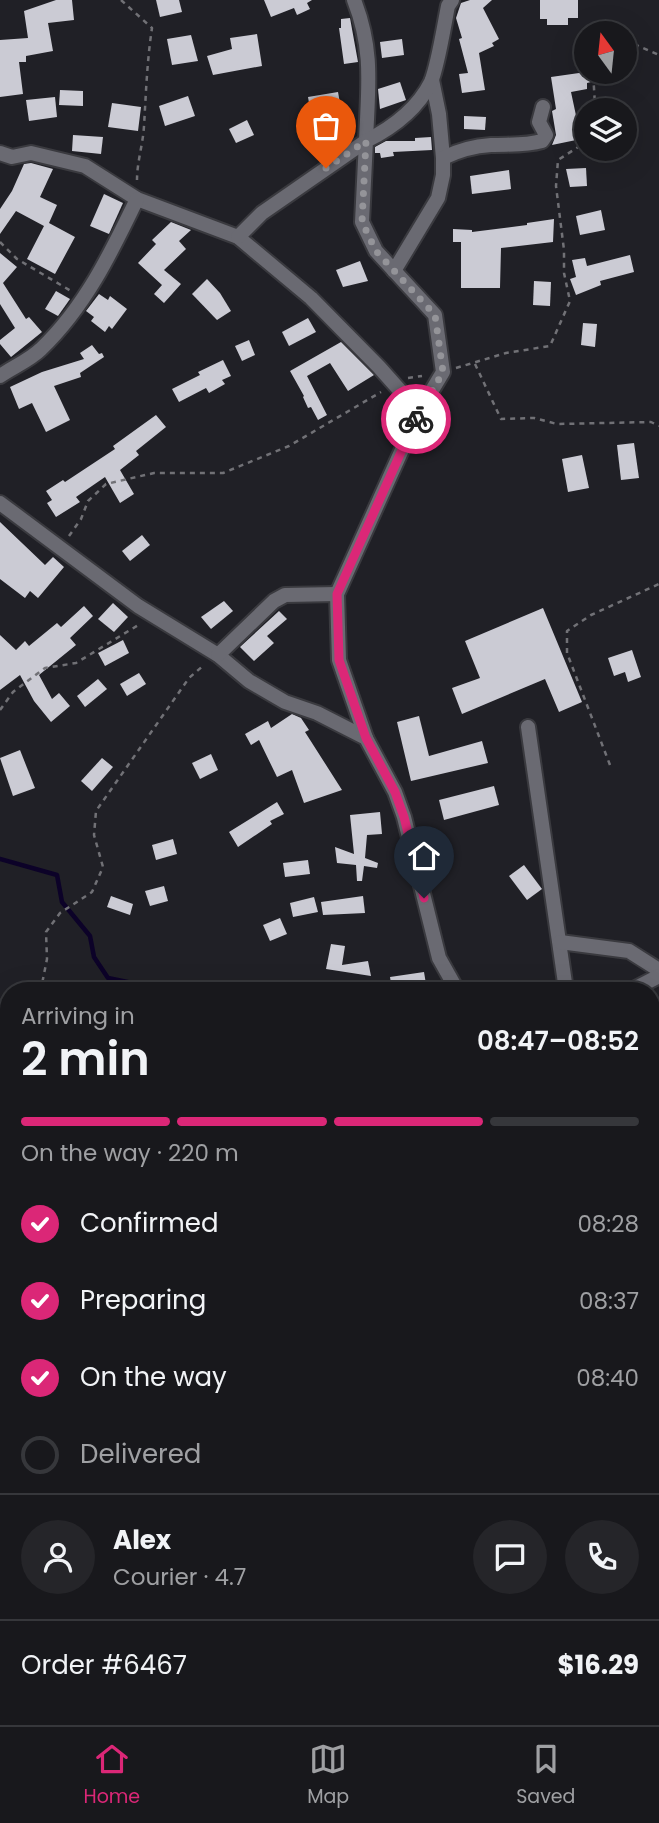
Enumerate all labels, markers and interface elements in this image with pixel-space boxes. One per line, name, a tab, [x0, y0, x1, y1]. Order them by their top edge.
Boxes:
north arrow	[574, 21, 637, 84]
map controls	[574, 21, 637, 161]
pin	[296, 96, 356, 168]
button: layers	[574, 98, 637, 161]
icon: bag	[307, 107, 345, 145]
courier	[381, 384, 451, 454]
icon: bike	[397, 400, 435, 438]
pin	[394, 826, 454, 898]
icon: home	[405, 837, 443, 875]
text: Arriving in	[21, 1000, 135, 1032]
text: 08:47–08:52	[477, 1023, 639, 1059]
text: 2 min	[21, 1027, 150, 1091]
text: On the way · 220 m	[21, 1137, 239, 1169]
icon: check	[21, 1205, 59, 1243]
text: Confirmed	[80, 1205, 218, 1241]
text: 08:28	[577, 1208, 639, 1240]
icon: check	[21, 1282, 59, 1320]
text: Preparing	[80, 1282, 206, 1318]
text: 08:37	[579, 1285, 639, 1317]
icon: check	[21, 1359, 59, 1397]
text: On the way	[80, 1359, 227, 1395]
text: 08:40	[576, 1362, 639, 1394]
text: Delivered	[80, 1436, 201, 1472]
button: person	[21, 1520, 95, 1594]
button: chat	[473, 1520, 547, 1594]
button: phone	[565, 1520, 639, 1594]
text: Alex	[113, 1522, 171, 1558]
text: Courier · 4.7	[113, 1561, 246, 1593]
text: Order #6467	[21, 1647, 187, 1683]
text: $16.29	[557, 1647, 639, 1683]
tab: Home	[83, 1740, 140, 1811]
tab: Map	[307, 1740, 349, 1811]
tab: Saved	[516, 1740, 575, 1811]

